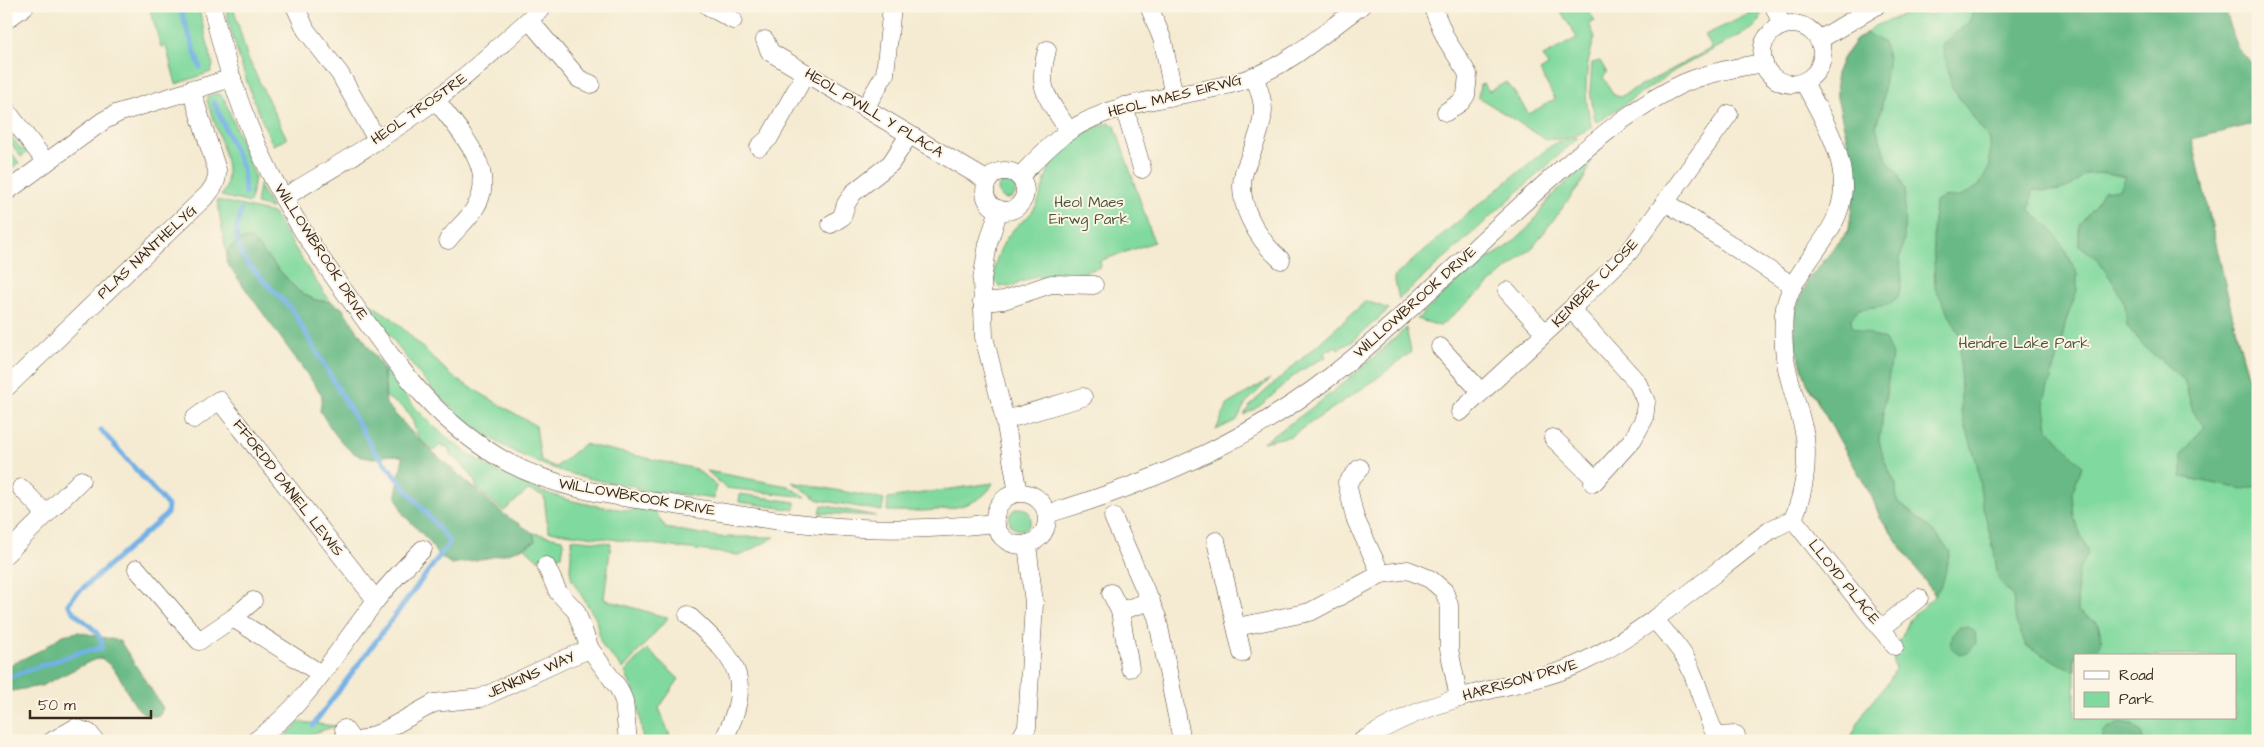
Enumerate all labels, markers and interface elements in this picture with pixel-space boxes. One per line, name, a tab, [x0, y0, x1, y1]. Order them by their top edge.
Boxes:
street label: HEOL PWLL Y PLACA	[801, 63, 948, 163]
street label: HEOL TROSTRE	[367, 68, 471, 150]
street label: HEOL MAES EIRWG	[1106, 69, 1245, 123]
street label: WILLOWBROOK DRIVE	[269, 180, 373, 324]
park label: Heol Maes Eirwg Park	[1049, 192, 1129, 231]
street label: PLAS NANTHELYG	[92, 200, 202, 304]
street label: KEMBER CLOSE	[1547, 234, 1643, 332]
street label: WILLOWBROOK DRIVE	[1349, 241, 1481, 363]
park label: Hendre Lake Park	[1959, 333, 2089, 354]
street label: FFORDD DANIEL LEWIS	[228, 415, 348, 561]
street label: WILLOWBROOK DRIVE	[557, 473, 717, 521]
street label: LLOYD PLACE	[1803, 535, 1885, 629]
street label: JENKINS WAY	[484, 646, 578, 704]
street label: HARRISON DRIVE	[1460, 654, 1580, 706]
legend	[2074, 654, 2236, 720]
text: Road	[2119, 665, 2154, 686]
scale bar	[30, 687, 151, 719]
text: Park	[2119, 689, 2154, 710]
text: 50 m	[38, 695, 76, 716]

